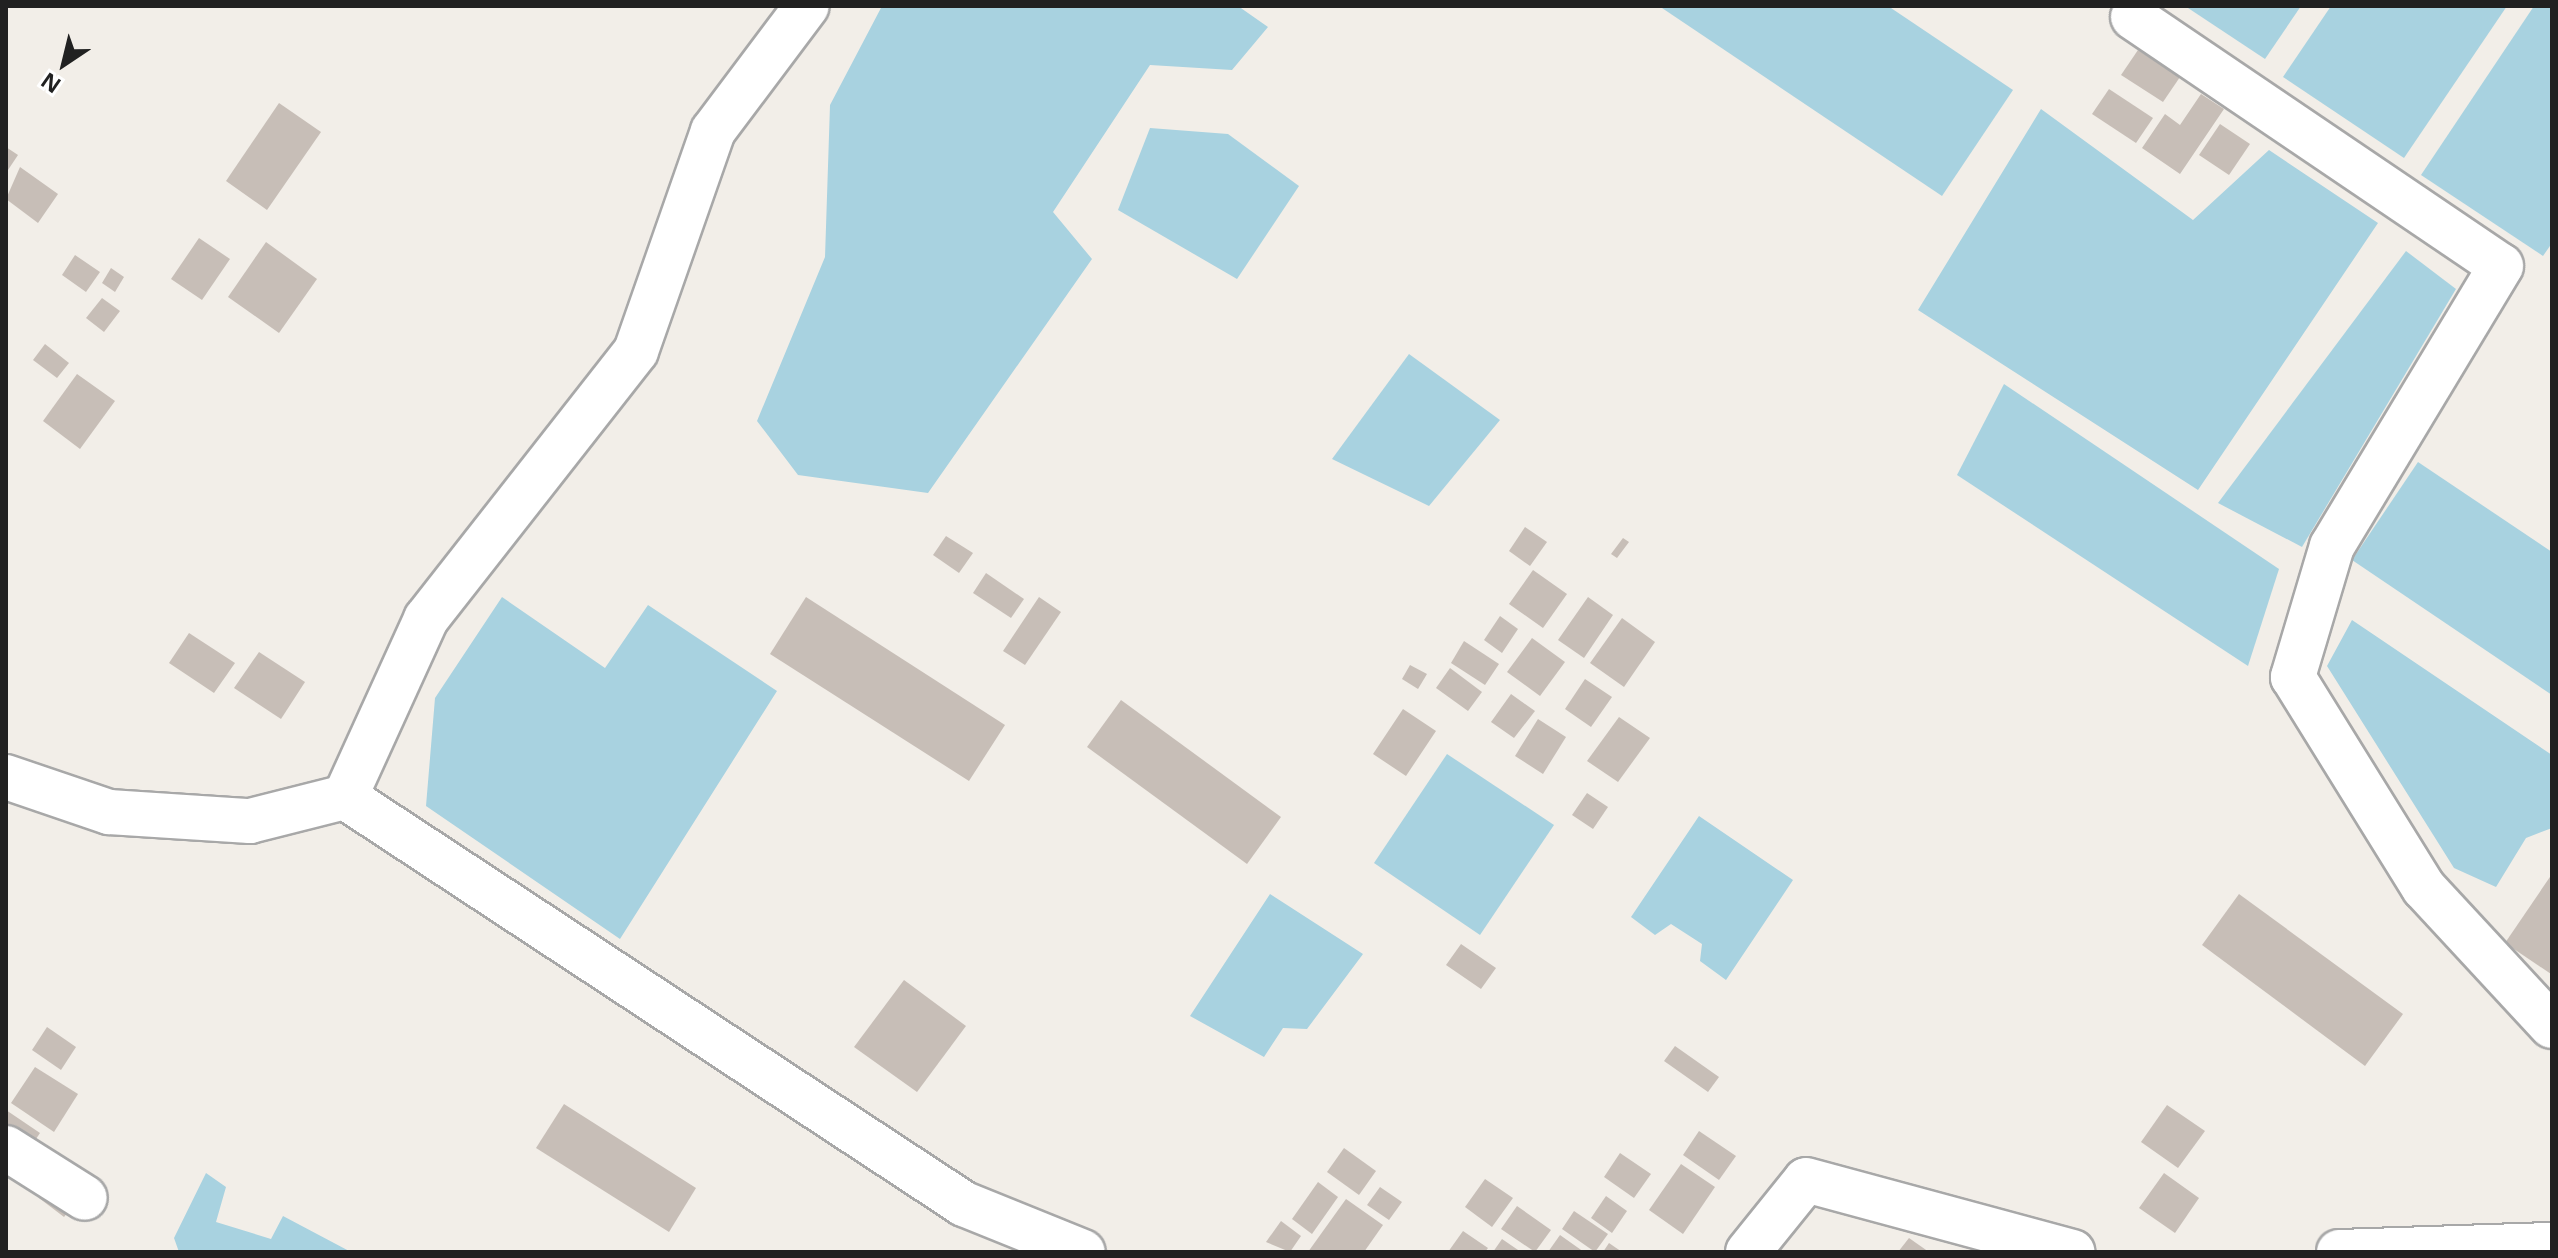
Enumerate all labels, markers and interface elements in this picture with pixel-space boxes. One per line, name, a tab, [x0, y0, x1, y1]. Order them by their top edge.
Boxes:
north arrow	[24, 24, 104, 104]
text: N	[34, 66, 66, 101]

